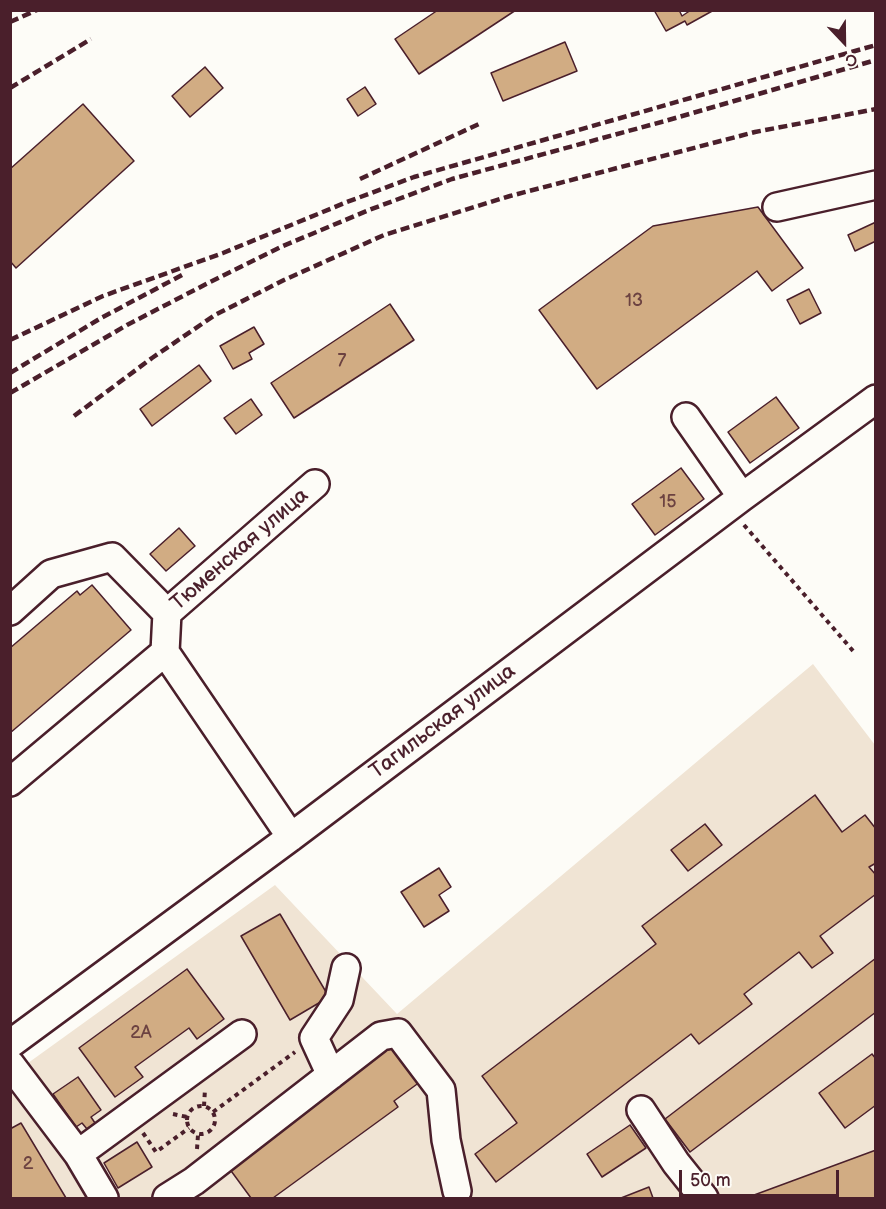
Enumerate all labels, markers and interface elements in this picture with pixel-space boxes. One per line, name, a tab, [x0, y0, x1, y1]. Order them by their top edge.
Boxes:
north arrow	[814, 12, 874, 72]
text: С	[842, 48, 860, 70]
house number: 13	[625, 290, 643, 312]
house number: 7	[338, 350, 346, 372]
street label: Тюменская улица	[166, 483, 314, 617]
house number: 15	[659, 491, 677, 513]
street label: Тагильская улица	[365, 659, 521, 785]
house number: 2А	[130, 1022, 152, 1044]
house number: 2	[23, 1153, 33, 1175]
scale bar	[682, 1158, 842, 1196]
text: 50 m	[690, 1170, 731, 1191]

